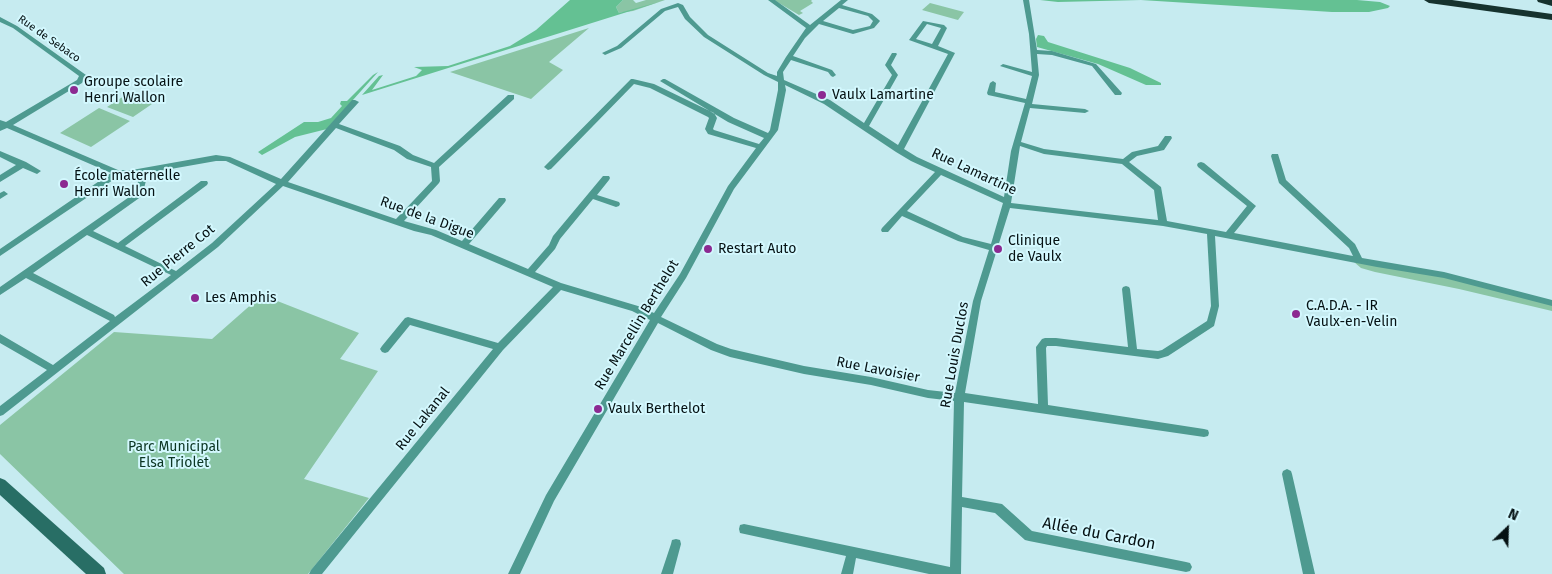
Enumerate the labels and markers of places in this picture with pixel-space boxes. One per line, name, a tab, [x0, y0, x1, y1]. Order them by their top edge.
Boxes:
place label: Groupe scolaire Henri Wallon	[84, 74, 183, 106]
marker: Groupe scolaire Henri Wallon	[68, 84, 80, 96]
place label: Vaulx Lamartine	[832, 87, 934, 103]
marker: Vaulx Lamartine	[816, 89, 828, 101]
place label: École maternelle Henri Wallon	[74, 168, 180, 200]
marker: École maternelle Henri Wallon	[58, 178, 70, 190]
place label: Clinique de Vaulx	[1008, 233, 1062, 266]
place label: Restart Auto	[718, 241, 796, 257]
marker: Restart Auto	[702, 243, 714, 255]
marker: Clinique de Vaulx	[992, 243, 1004, 255]
place label: Les Amphis	[205, 290, 277, 306]
marker: Les Amphis	[189, 292, 201, 304]
place label: C.A.D.A. - IR Vaulx-en-Velin	[1306, 298, 1397, 331]
marker: C.A.D.A. - IR Vaulx-en-Velin	[1290, 308, 1302, 320]
place label: Vaulx Berthelot	[608, 401, 705, 417]
marker: Vaulx Berthelot	[592, 403, 604, 415]

